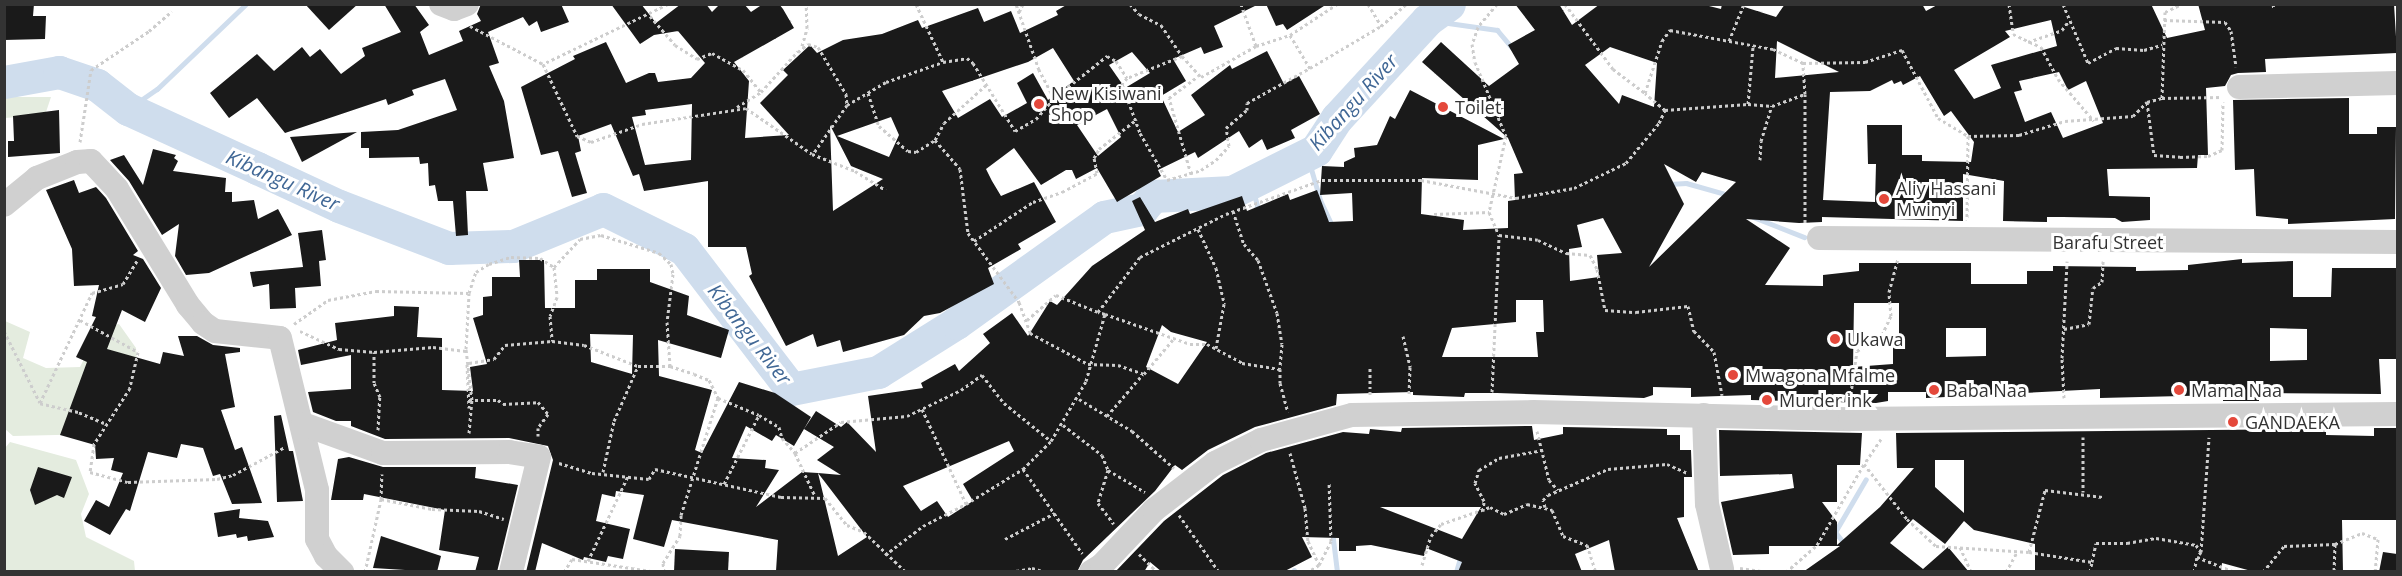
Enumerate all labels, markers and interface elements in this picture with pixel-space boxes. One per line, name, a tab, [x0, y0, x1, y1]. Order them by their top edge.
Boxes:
water label: Kibangu River	[1304, 49, 1402, 155]
place label: New Kisiwani Shop	[1051, 83, 1162, 125]
place label: Toilet	[1455, 96, 1501, 118]
marker: New Kisiwani Shop	[1032, 97, 1046, 111]
marker: Toilet	[1436, 100, 1450, 114]
water label: Kibangu River	[223, 144, 343, 216]
place label: Aliy Hassani Mwinyi	[1896, 178, 1996, 220]
marker: Aliy Hassani Mwinyi	[1877, 192, 1891, 206]
street label: Barafu Street	[2052, 231, 2164, 253]
water label: Kibangu River	[703, 279, 797, 389]
place label: Ukawa	[1847, 328, 1904, 350]
marker: Ukawa	[1828, 332, 1842, 346]
place label: Mwagona Mfalme	[1745, 364, 1895, 386]
marker: Mwagona Mfalme	[1726, 368, 1740, 382]
place label: Baba Naa	[1946, 379, 2027, 401]
place label: Mama Naa	[2191, 379, 2282, 401]
marker: Baba Naa	[1927, 383, 1941, 397]
marker: Mama Naa	[2172, 383, 2186, 397]
place label: Murder ink	[1779, 389, 1872, 411]
marker: Murder ink	[1760, 393, 1774, 407]
place label: GANDAEKA	[2245, 411, 2340, 433]
marker: GANDAEKA	[2226, 415, 2240, 429]

